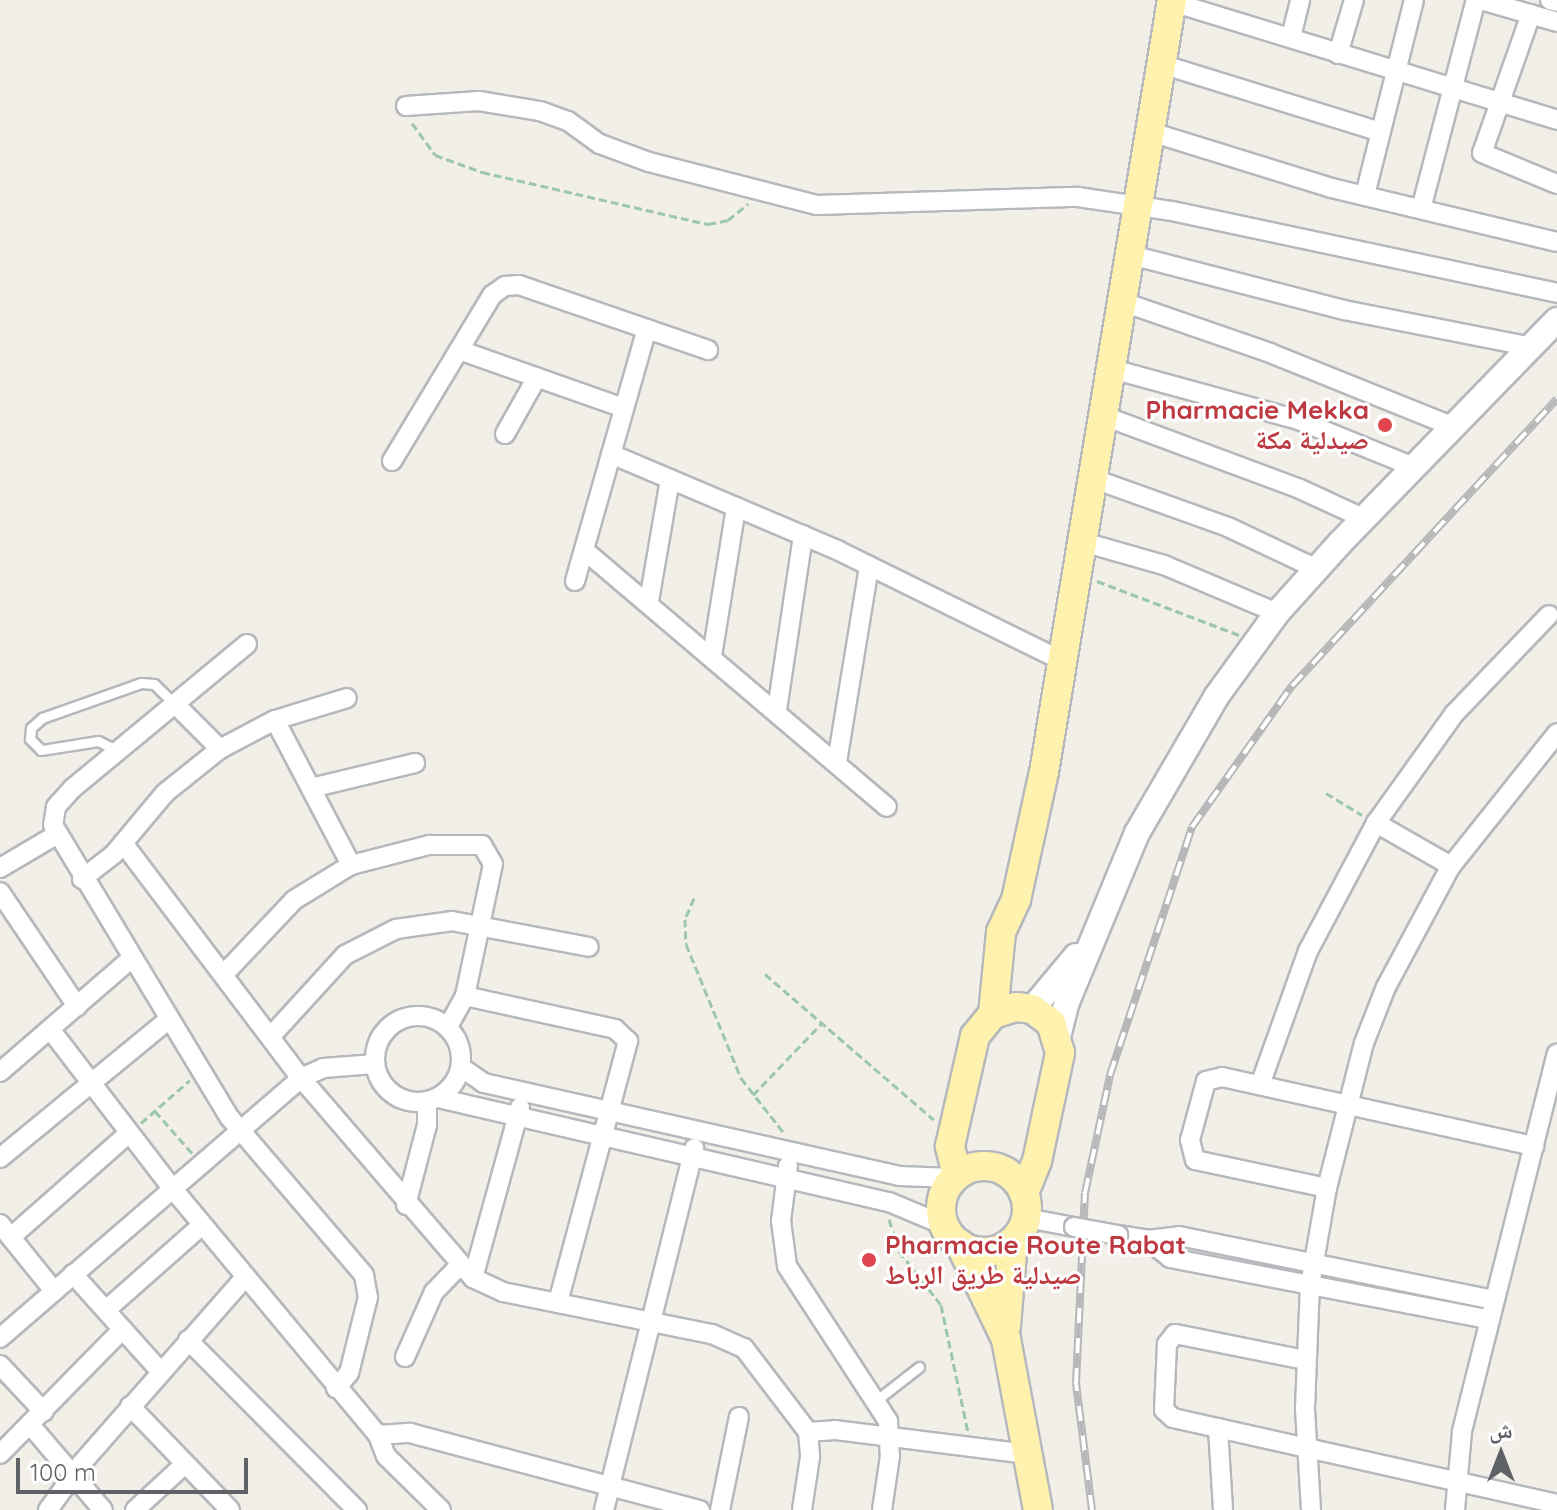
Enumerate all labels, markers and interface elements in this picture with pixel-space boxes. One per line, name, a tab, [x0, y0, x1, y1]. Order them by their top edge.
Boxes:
place label: Pharmacie Mekka صيدلية مكة	[1146, 394, 1369, 456]
marker: Pharmacie Mekka صيدلية مكة	[1376, 416, 1394, 434]
place label: Pharmacie Route Rabat صيدلية طريق الرباط	[885, 1229, 1186, 1290]
marker: Pharmacie Route Rabat صيدلية طريق الرباط	[860, 1251, 878, 1269]
north arrow	[1461, 1414, 1541, 1494]
text: ش	[1489, 1416, 1513, 1444]
scale bar	[20, 1442, 252, 1492]
text: 100 m	[30, 1457, 96, 1487]

